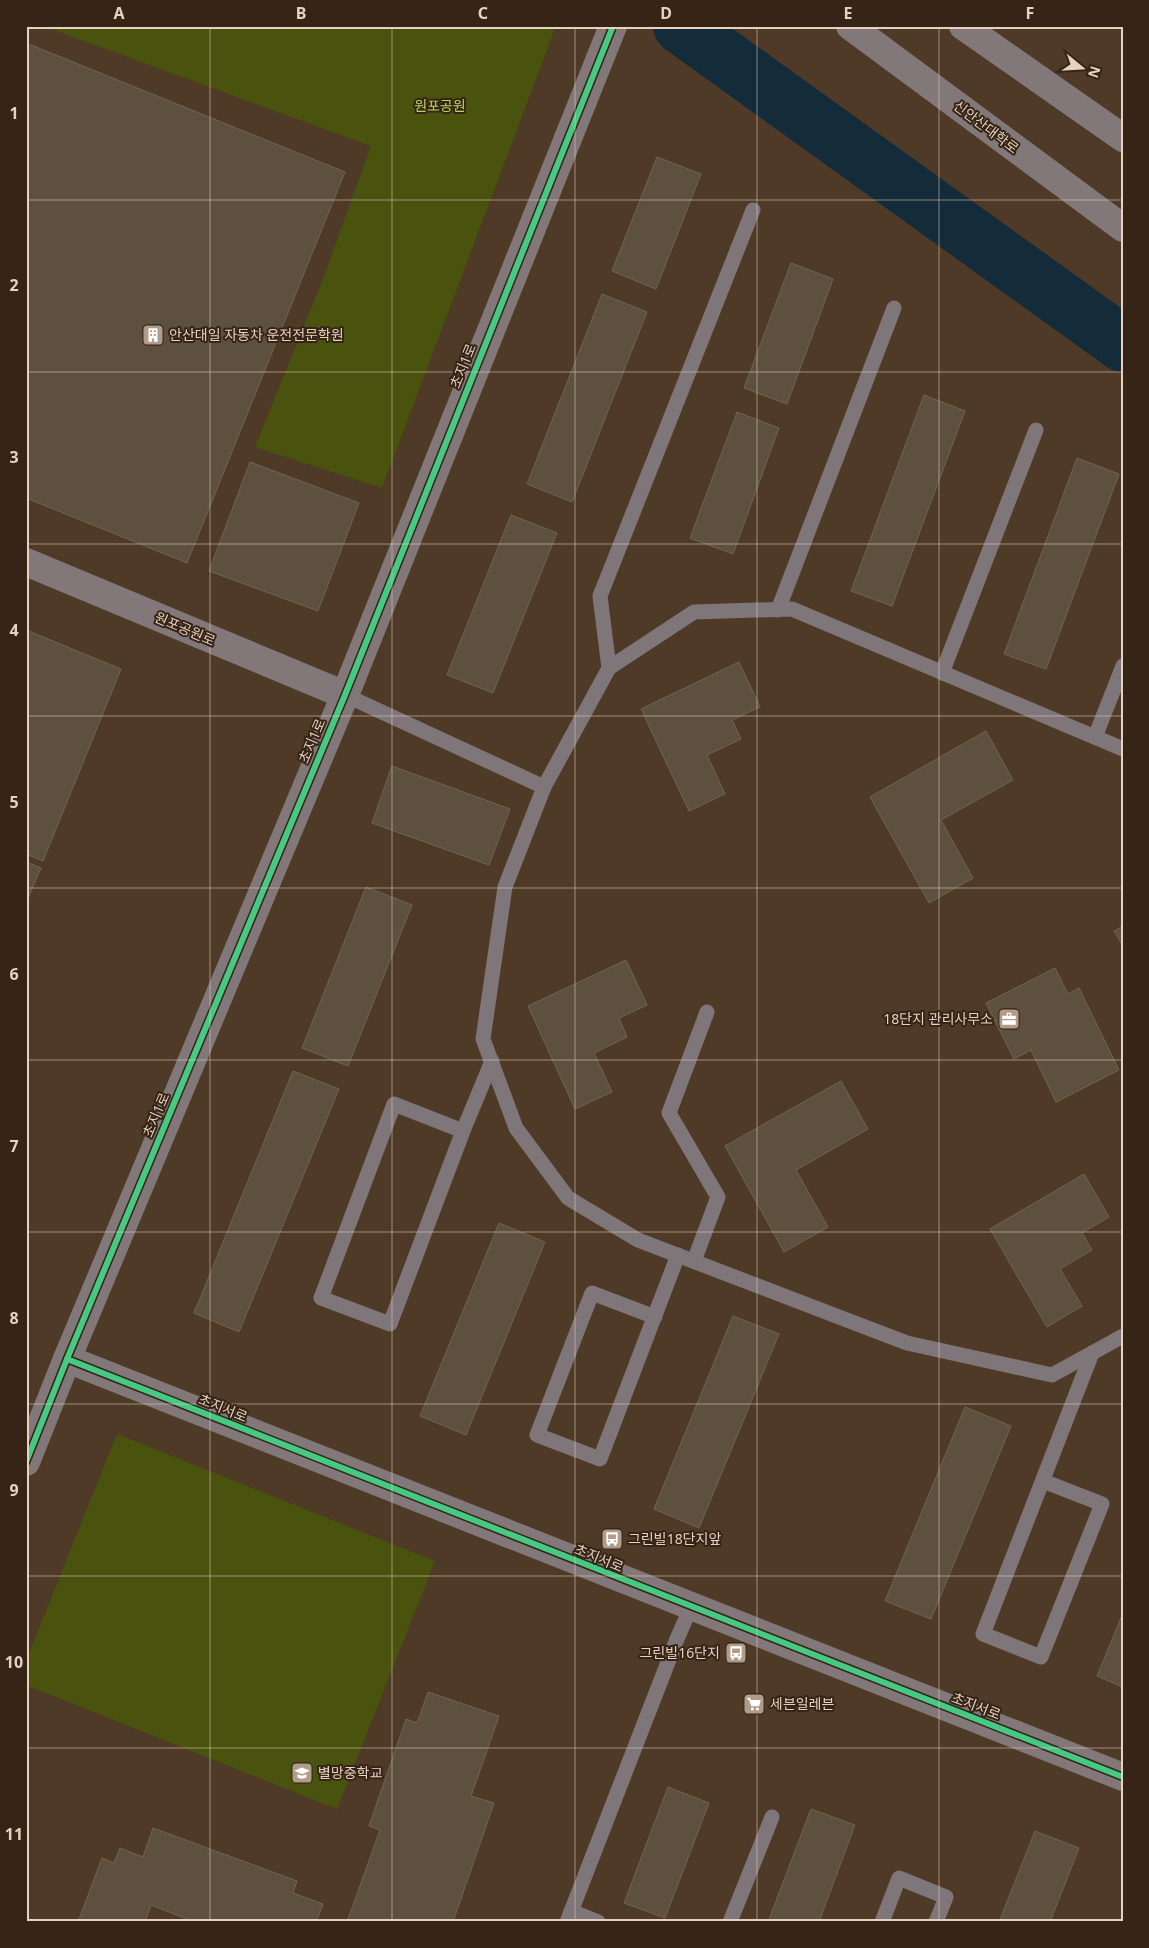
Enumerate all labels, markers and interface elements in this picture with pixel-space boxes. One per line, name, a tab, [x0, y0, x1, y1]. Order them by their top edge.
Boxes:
text: A	[113, 2, 125, 24]
text: B	[296, 2, 306, 24]
text: C	[478, 2, 488, 24]
text: D	[660, 2, 672, 24]
text: E	[844, 2, 853, 24]
text: F	[1026, 2, 1034, 24]
north arrow	[1056, 42, 1106, 92]
text: N	[1084, 64, 1106, 81]
park label: 원포공원	[414, 96, 466, 115]
street label: 신안산대학로	[950, 96, 1023, 158]
text: 1	[9, 102, 19, 124]
text: 2	[9, 274, 19, 296]
building icon: 안산대일 자동차 운전전문학원	[141, 323, 165, 347]
place label: 안산대일 자동차 운전전문학원	[169, 325, 344, 344]
street label: 초지1로	[445, 341, 480, 391]
text: 3	[9, 446, 19, 468]
street label: 원포공원로	[152, 607, 219, 650]
text: 4	[9, 619, 19, 641]
street label: 초지1로	[294, 716, 329, 766]
text: 5	[9, 791, 19, 813]
text: 6	[9, 963, 19, 985]
office icon: 18단지 관리사무소	[997, 1007, 1021, 1031]
place label: 18단지 관리사무소	[883, 1009, 993, 1028]
street label: 초지1로	[138, 1090, 173, 1140]
text: 7	[9, 1135, 19, 1157]
text: 8	[9, 1307, 19, 1329]
street label: 초지서로	[196, 1389, 251, 1426]
text: 9	[9, 1479, 19, 1501]
bus stop icon: 그린빌18단지앞	[600, 1527, 624, 1551]
place label: 그린빌18단지앞	[628, 1529, 721, 1548]
street label: 초지서로	[572, 1539, 627, 1576]
bus stop icon: 그린빌16단지	[724, 1641, 748, 1665]
place label: 그린빌16단지	[640, 1643, 720, 1662]
text: 10	[5, 1651, 23, 1673]
street label: 초지서로	[949, 1687, 1004, 1724]
supermarket icon: 세븐일레븐	[742, 1692, 766, 1716]
place label: 세븐일레븐	[770, 1694, 835, 1713]
school or university icon: 별망중학교	[290, 1761, 314, 1785]
place label: 별망중학교	[318, 1763, 383, 1782]
text: 11	[5, 1823, 23, 1845]

